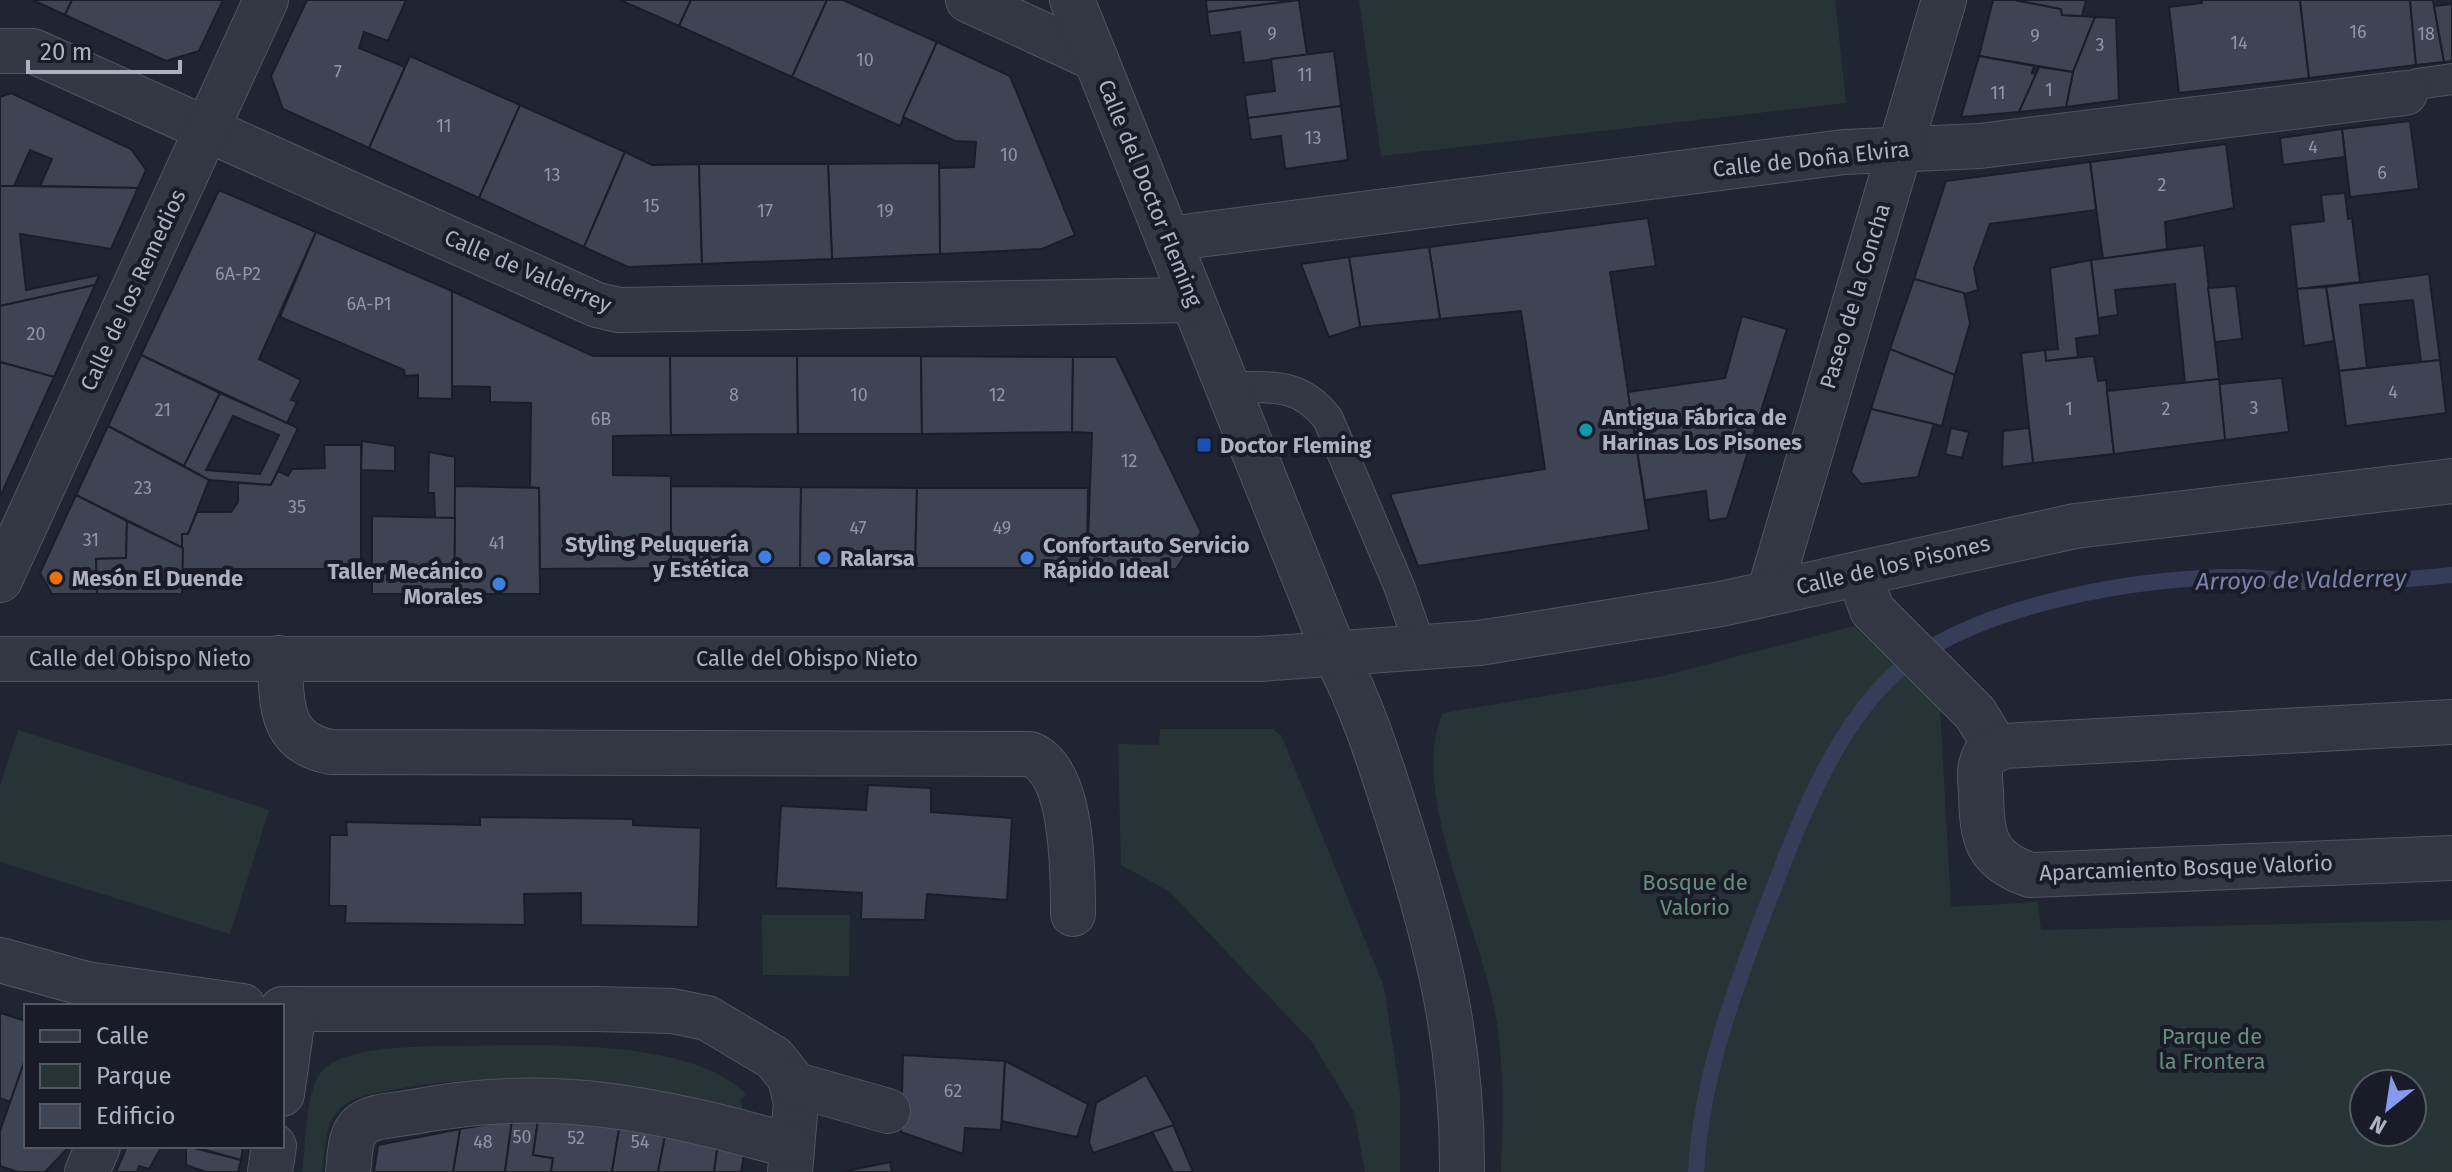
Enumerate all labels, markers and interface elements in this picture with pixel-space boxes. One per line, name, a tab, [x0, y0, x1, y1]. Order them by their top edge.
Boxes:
house number: 16	[2349, 21, 2367, 43]
house number: 9	[1267, 23, 1277, 45]
house number: 18	[2417, 23, 2435, 45]
scale bar	[28, 24, 180, 74]
house number: 9	[2030, 25, 2040, 47]
house number: 14	[2230, 32, 2248, 54]
house number: 3	[2096, 34, 2104, 56]
text: 20 m	[40, 38, 92, 66]
house number: 10	[856, 49, 874, 71]
house number: 7	[334, 61, 342, 83]
house number: 11	[1297, 64, 1313, 86]
street label: Calle del Doctor Fleming	[1092, 76, 1208, 311]
house number: 1	[2045, 79, 2053, 101]
house number: 11	[1990, 82, 2006, 104]
house number: 11	[436, 115, 452, 137]
house number: 13	[1305, 127, 1321, 149]
street label: Calle de Doña Elvira	[1711, 135, 1911, 183]
house number: 4	[2308, 136, 2318, 158]
house number: 10	[1000, 144, 1018, 166]
house number: 6	[2377, 162, 2387, 184]
house number: 13	[544, 164, 560, 186]
house number: 2	[2158, 174, 2167, 196]
street label: Calle de los Remedios	[74, 185, 192, 395]
house number: 15	[643, 195, 659, 217]
house number: 17	[757, 200, 773, 222]
house number: 19	[876, 200, 894, 222]
street label: Paseo de la Concha	[1814, 200, 1896, 392]
street label: Calle de Valderrey	[440, 224, 616, 318]
house number: 6A-P2	[215, 263, 261, 285]
house number: 6A-P1	[347, 293, 391, 315]
house number: 20	[27, 323, 45, 345]
house number: 4	[2388, 381, 2398, 403]
house number: 8	[729, 384, 739, 406]
house number: 10	[850, 384, 868, 406]
house number: 12	[989, 384, 1005, 406]
house number: 3	[2250, 397, 2258, 419]
house number: 1	[2065, 398, 2073, 420]
house number: 2	[2162, 398, 2171, 420]
house number: 21	[155, 399, 171, 421]
place label: Antigua Fábrica de Harinas Los Pisones	[1601, 404, 1802, 456]
house number: 6B	[591, 408, 611, 430]
marker: Antigua Fábrica de Harinas Los Pisones	[1577, 421, 1595, 439]
place label: Doctor Fleming	[1220, 432, 1372, 459]
marker: Doctor Fleming	[1195, 436, 1213, 454]
house number: 12	[1121, 450, 1137, 472]
house number: 23	[134, 477, 152, 499]
house number: 35	[288, 496, 306, 518]
house number: 47	[849, 517, 867, 539]
house number: 49	[993, 517, 1011, 539]
house number: 31	[83, 529, 99, 551]
street label: Calle de los Pisones	[1794, 530, 1992, 600]
place label: Styling Peluquería y Estética	[565, 531, 749, 583]
house number: 41	[489, 532, 505, 554]
place label: Confortauto Servicio Rápido Ideal	[1043, 532, 1250, 584]
place label: Ralarsa	[840, 545, 915, 572]
marker: Styling Peluquería y Estética	[756, 548, 774, 566]
marker: Ralarsa	[815, 549, 833, 567]
marker: Confortauto Servicio Rápido Ideal	[1018, 549, 1036, 567]
place label: Taller Mecánico Morales	[328, 558, 483, 610]
water label: Arroyo de Valderrey	[2195, 564, 2408, 596]
place label: Mesón El Duende	[72, 565, 243, 592]
marker: Mesón El Duende	[47, 569, 65, 587]
marker: Taller Mecánico Morales	[490, 575, 508, 593]
street label: Calle del Obispo Nieto	[29, 645, 251, 672]
street label: Calle del Obispo Nieto	[696, 645, 918, 672]
street label: Aparcamiento Bosque Valorio	[2039, 849, 2333, 887]
park label: Bosque de Valorio	[1642, 869, 1748, 921]
legend	[24, 1004, 284, 1148]
text: Calle	[96, 1022, 149, 1050]
park label: Parque de la Frontera	[2158, 1023, 2266, 1075]
text: Parque	[96, 1062, 172, 1090]
north arrow	[2348, 1068, 2428, 1148]
house number: 62	[944, 1080, 962, 1102]
text: Edificio	[96, 1102, 176, 1130]
text: N	[2365, 1110, 2391, 1140]
house number: 50	[512, 1126, 532, 1148]
house number: 52	[567, 1127, 585, 1149]
house number: 48	[473, 1131, 493, 1153]
house number: 54	[631, 1131, 650, 1153]

